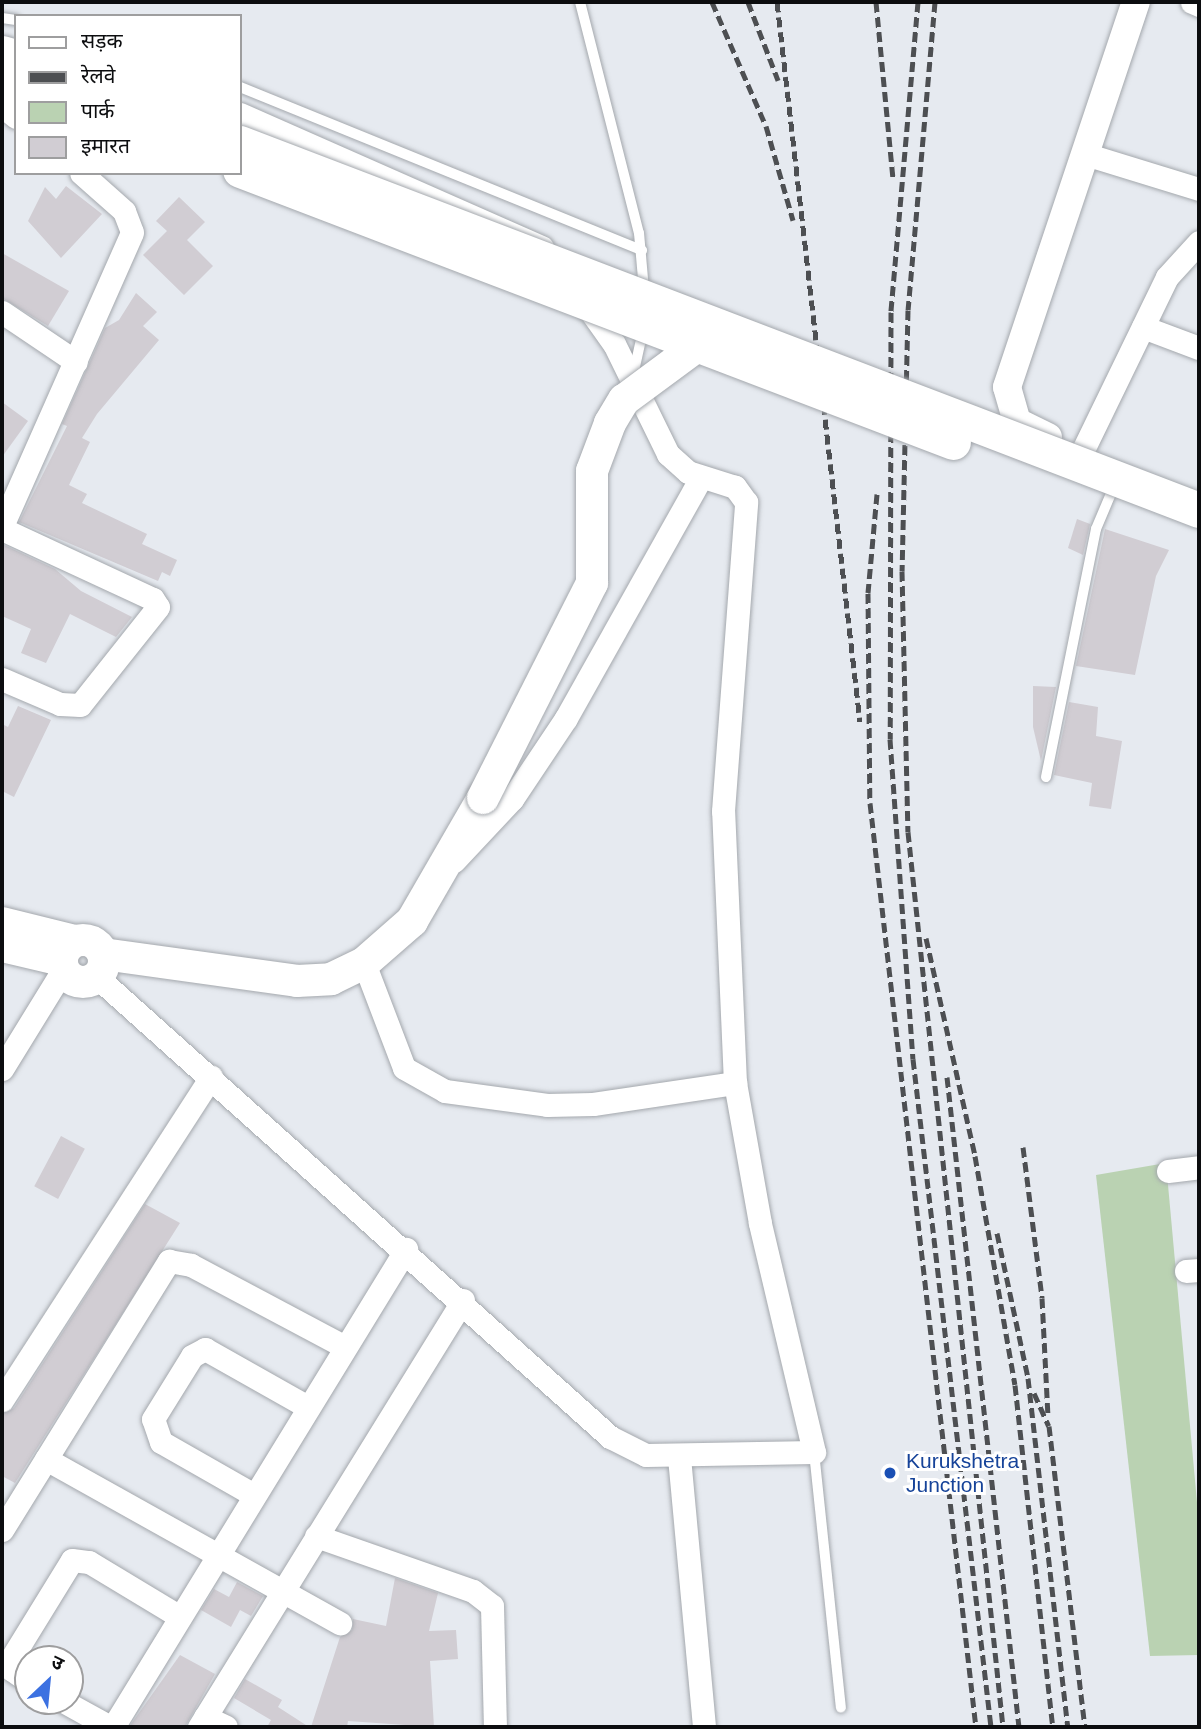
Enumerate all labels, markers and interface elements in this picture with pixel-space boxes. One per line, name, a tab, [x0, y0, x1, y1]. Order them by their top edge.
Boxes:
legend	[14, 14, 242, 175]
text: सड़क	[81, 29, 123, 52]
text: रेलवे	[81, 64, 116, 87]
text: पार्क	[81, 99, 115, 122]
text: इमारत	[81, 134, 130, 157]
place label: Kurukshetra Junction	[906, 1448, 1019, 1498]
marker: Kurukshetra Junction	[880, 1463, 900, 1483]
north arrow	[14, 1645, 84, 1715]
text: उ	[48, 1651, 67, 1674]

